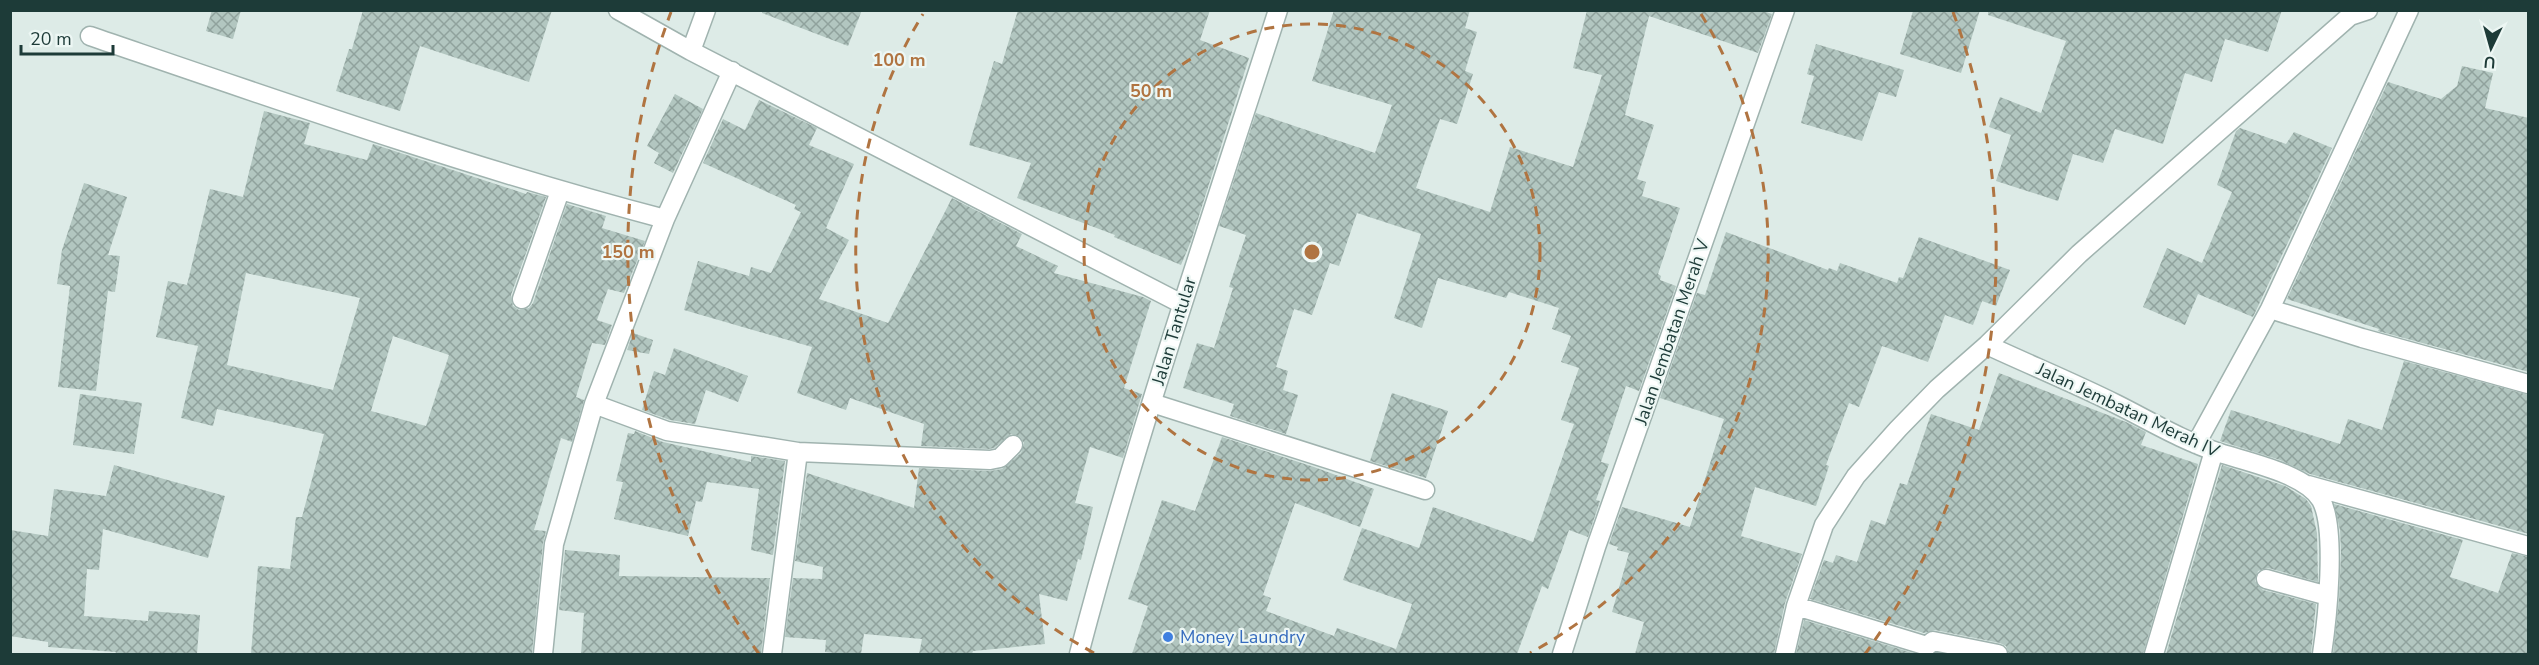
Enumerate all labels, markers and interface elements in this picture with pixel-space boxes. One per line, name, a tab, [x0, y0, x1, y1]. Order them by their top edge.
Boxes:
scale bar	[21, 18, 112, 56]
north arrow	[2461, 18, 2521, 78]
text: 20 m	[30, 27, 72, 51]
text: 100 m	[872, 48, 926, 72]
text: U	[2483, 50, 2497, 73]
text: 50 m	[1130, 79, 1172, 103]
street label: Jalan Jembatan Merah V	[1629, 235, 1715, 429]
text: 150 m	[601, 240, 655, 264]
centre of rings	[1302, 242, 1322, 262]
street label: Jalan Tantular	[1146, 273, 1202, 389]
street label: Jalan Jembatan Merah IV	[2032, 357, 2224, 463]
place label: Money Laundry	[1180, 625, 1306, 649]
marker: Money Laundry	[1161, 630, 1175, 644]

